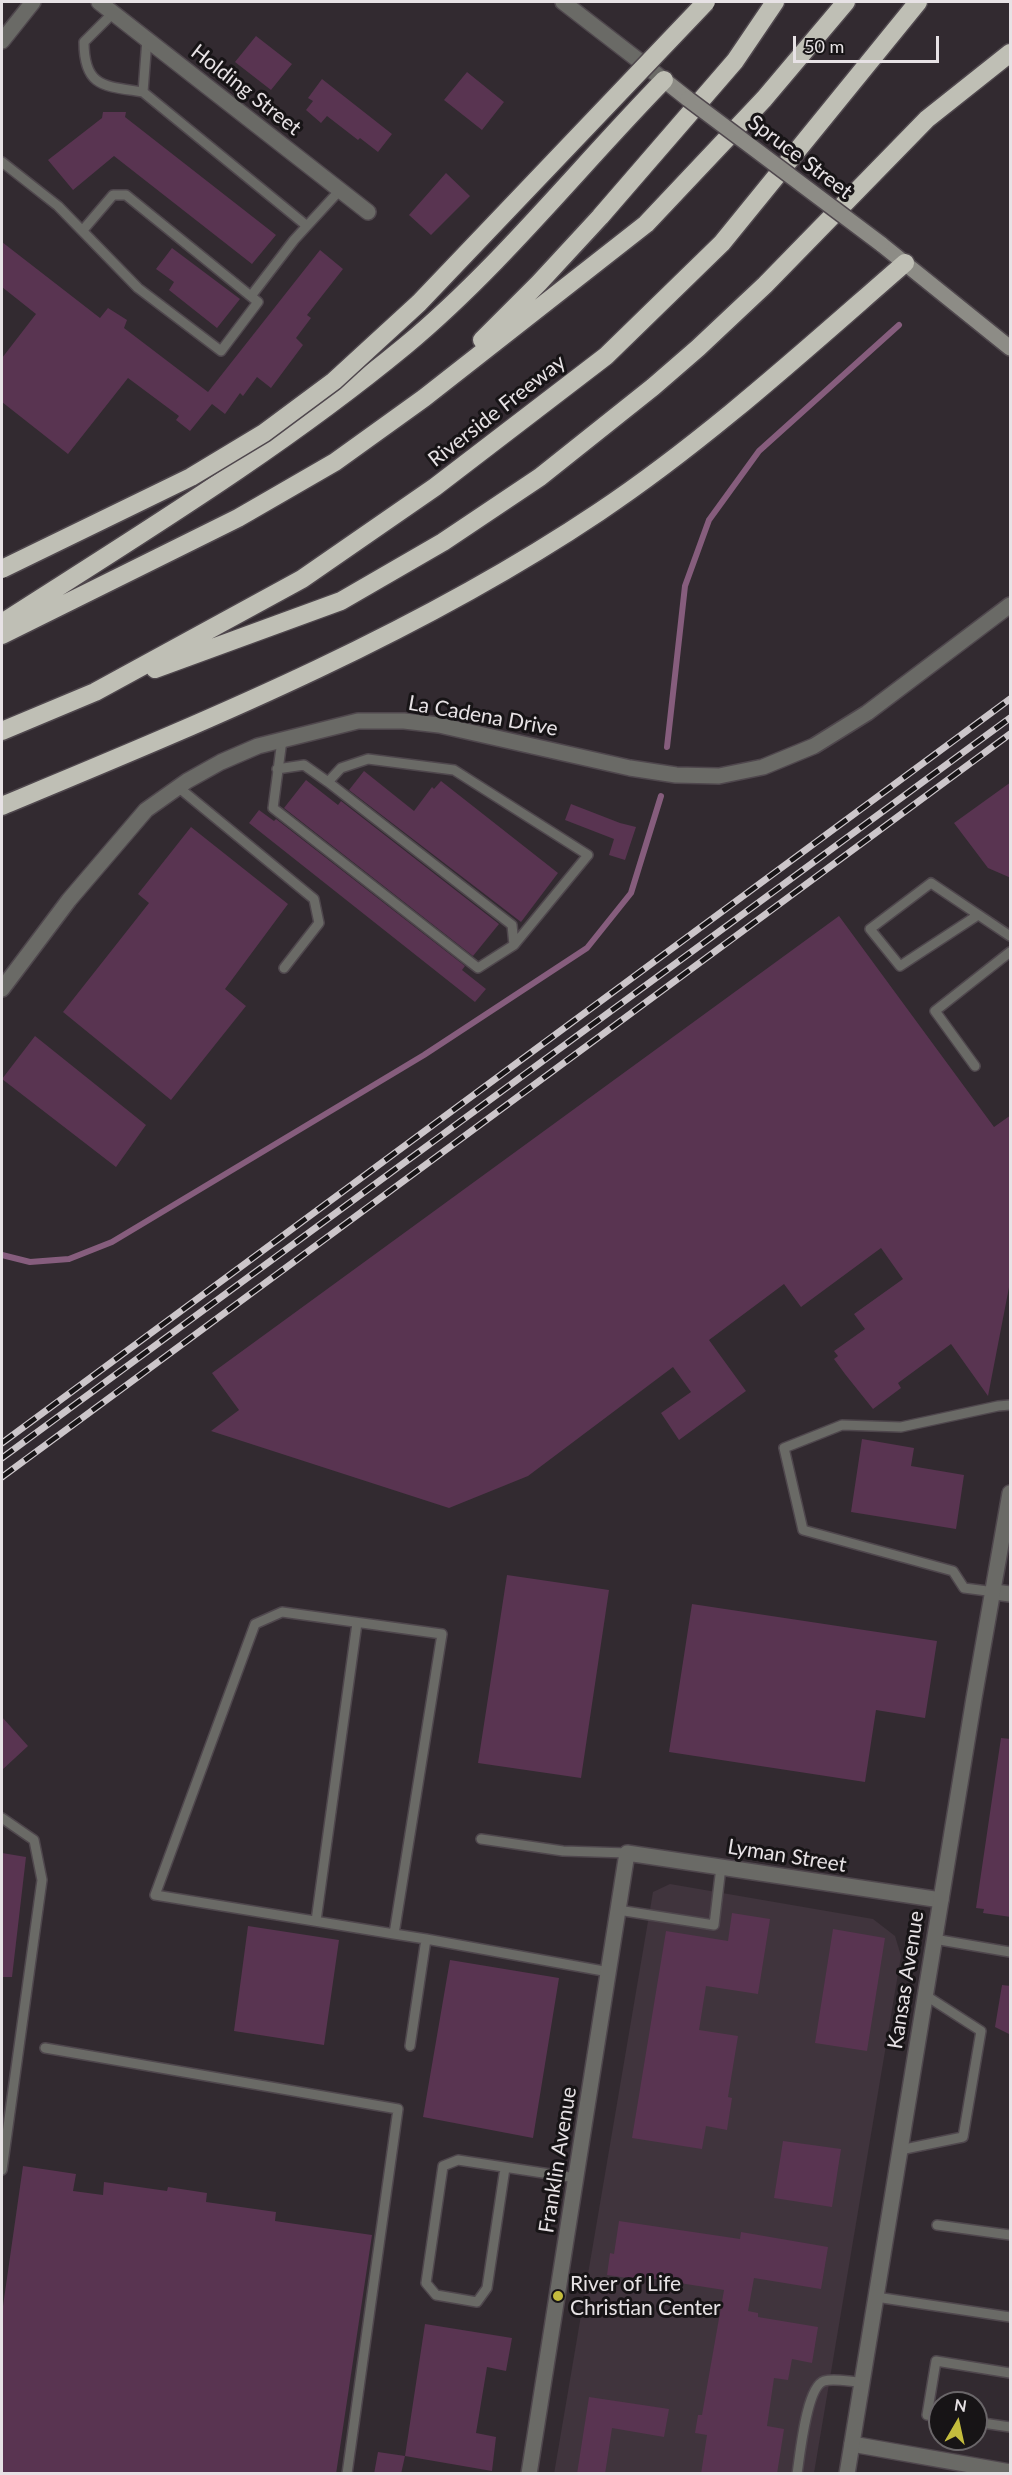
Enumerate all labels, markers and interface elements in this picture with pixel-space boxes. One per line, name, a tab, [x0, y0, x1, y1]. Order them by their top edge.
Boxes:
scale bar	[796, 24, 942, 62]
text: 50 m	[804, 35, 844, 57]
street label: Holding Street	[186, 39, 306, 141]
street label: Spruce Street	[743, 110, 857, 204]
street label: Riverside Freeway	[423, 350, 571, 472]
street label: La Cadena Drive	[406, 690, 560, 742]
street label: Lyman Street	[726, 1834, 848, 1878]
street label: Kansas Avenue	[883, 1909, 929, 2051]
street label: Franklin Avenue	[534, 2085, 582, 2235]
place label: River of Life Christian Center	[570, 2271, 721, 2321]
marker: River of Life Christian Center	[551, 2289, 565, 2303]
north arrow	[928, 2391, 988, 2451]
text: N	[953, 2394, 968, 2415]

